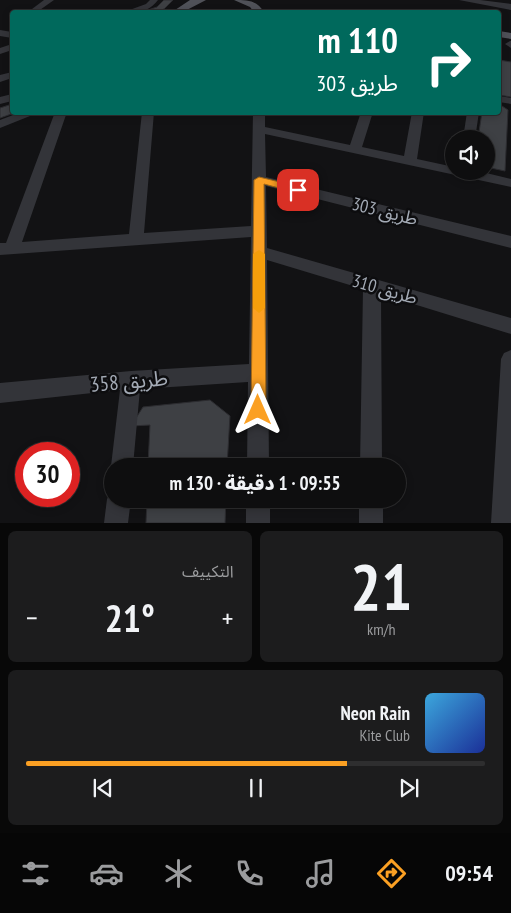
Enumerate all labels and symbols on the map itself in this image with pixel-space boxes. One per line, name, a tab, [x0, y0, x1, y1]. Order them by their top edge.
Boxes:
pin	[277, 169, 319, 211]
street label: طريق 303	[350, 192, 420, 230]
street label: طريق 310	[350, 269, 420, 309]
street label: طريق 358	[89, 364, 169, 398]
position arrow	[231, 383, 283, 435]
speed limit sign: 30	[15, 442, 80, 507]

